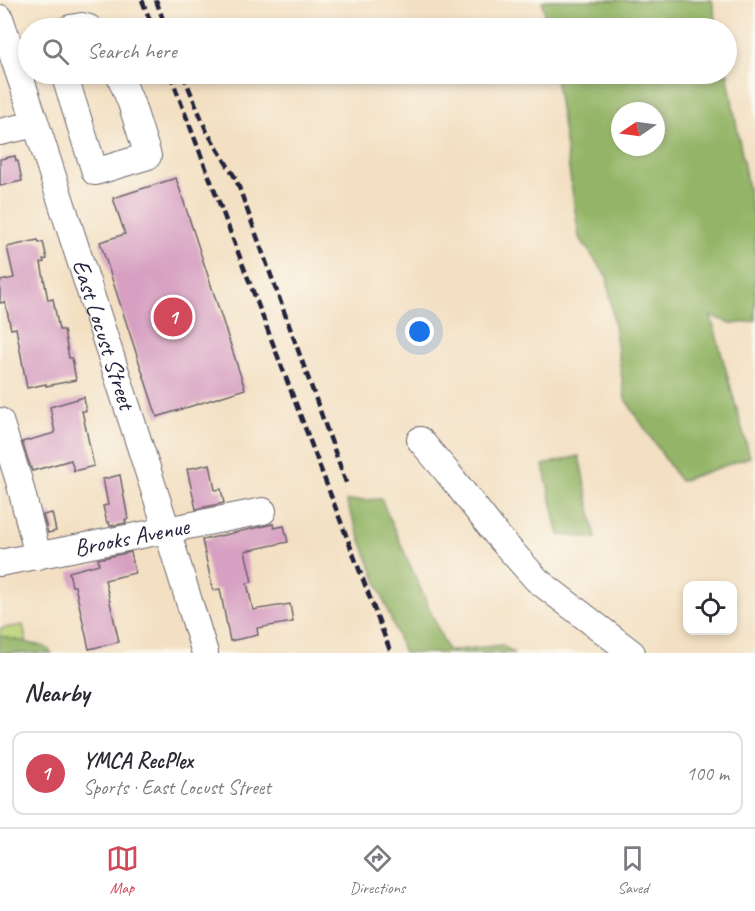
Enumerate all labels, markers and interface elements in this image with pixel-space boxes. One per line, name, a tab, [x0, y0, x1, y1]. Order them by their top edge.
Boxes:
search box	[18, 18, 737, 84]
icon: search	[39, 35, 72, 68]
text: Search here	[87, 37, 177, 65]
north arrow	[611, 102, 665, 156]
street label: East Locust Street	[66, 256, 143, 415]
pin: 1	[154, 294, 192, 340]
your location	[405, 317, 434, 346]
street label: Brooks Avenue	[72, 511, 193, 563]
map controls	[683, 581, 737, 635]
button: locate	[683, 581, 737, 635]
text: Nearby	[24, 676, 89, 709]
text: YMCA RecPlex	[83, 747, 193, 775]
text: 1	[41, 761, 50, 786]
text: 100 m	[686, 761, 729, 786]
text: Sports · East Locust Street	[83, 775, 271, 800]
tab: Map	[106, 842, 139, 898]
tab: Directions	[350, 842, 405, 898]
tab: Saved	[616, 842, 649, 898]

